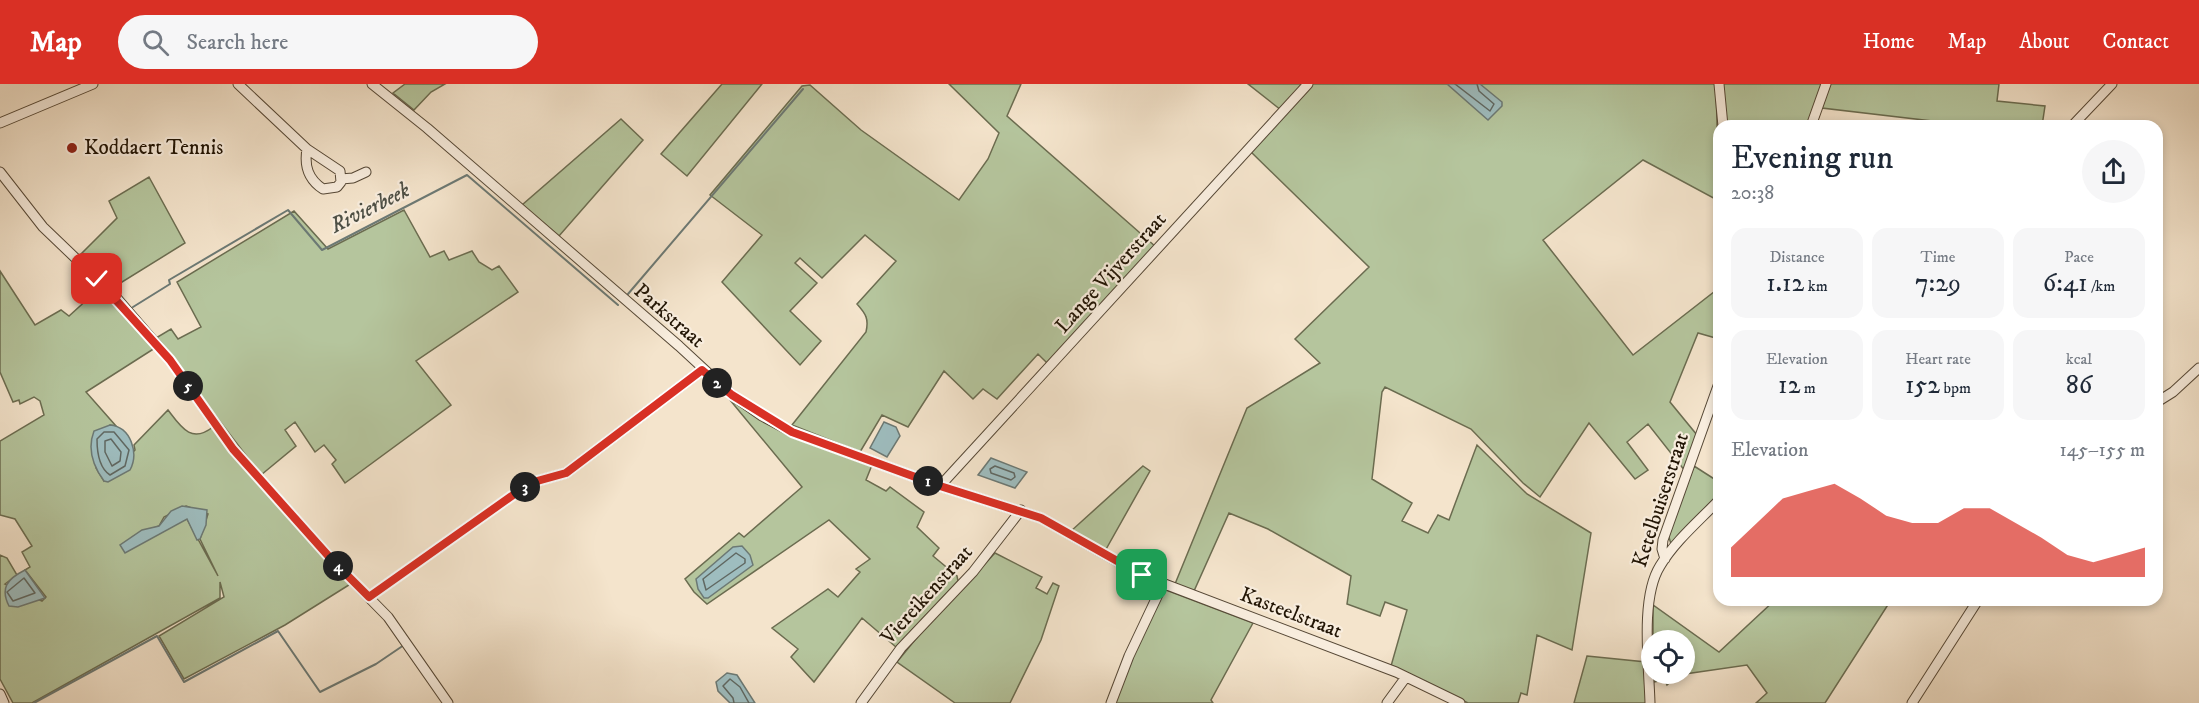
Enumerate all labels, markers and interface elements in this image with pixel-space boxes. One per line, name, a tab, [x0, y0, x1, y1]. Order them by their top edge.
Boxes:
search box	[118, 15, 538, 69]
text: Map	[30, 25, 82, 60]
icon: search	[139, 26, 172, 59]
text: Search here	[187, 29, 288, 56]
text: Home	[1863, 29, 1915, 55]
text: Map	[1948, 29, 1986, 55]
text: About	[2019, 29, 2070, 55]
text: Contact	[2103, 29, 2169, 55]
place label: Koddaert Tennis	[84, 135, 223, 161]
text: Evening run	[1731, 138, 1893, 179]
button: share	[2082, 140, 2145, 203]
marker: Koddaert Tennis	[65, 141, 79, 155]
water label: Rivierbeek	[325, 176, 415, 240]
text: 20:38	[1731, 181, 1774, 206]
street label: Lange Vijverstraat	[1050, 207, 1172, 339]
text: Distance	[1769, 247, 1825, 267]
text: Time	[1921, 247, 1955, 267]
text: Pace	[2064, 247, 2094, 267]
pin	[71, 253, 122, 304]
icon: check	[80, 262, 113, 295]
text: 1.12	[1766, 267, 1804, 300]
text: 7:29	[1915, 267, 1961, 300]
text: 6:41	[2043, 267, 2088, 300]
text: km	[1804, 276, 1828, 296]
text: /km	[2088, 276, 2115, 296]
street label: Parkstraat	[628, 278, 710, 354]
text: Elevation	[1766, 349, 1828, 369]
text: Heart rate	[1905, 349, 1971, 369]
text: kcal	[2066, 349, 2092, 369]
pin: 2	[702, 368, 732, 398]
text: 12	[1778, 369, 1800, 402]
text: 152	[1905, 369, 1940, 402]
text: 86	[2066, 369, 2092, 402]
pin: 5	[173, 371, 203, 401]
text: 2	[713, 373, 721, 393]
text: 5	[184, 376, 192, 396]
text: m	[1800, 378, 1816, 398]
text: bpm	[1940, 378, 1971, 398]
street label: Ketelbuiserstraat	[1627, 429, 1695, 571]
text: Elevation	[1731, 438, 1808, 463]
text: 145–155 m	[2059, 438, 2145, 463]
pin: 1	[913, 466, 943, 496]
text: 1	[925, 471, 931, 491]
pin: 3	[510, 472, 540, 502]
text: 3	[522, 477, 528, 497]
street label: Viereikenstraat	[875, 540, 979, 651]
pin	[1116, 549, 1167, 600]
pin: 4	[323, 551, 353, 581]
text: 4	[333, 556, 343, 576]
icon: arrive	[1125, 558, 1158, 591]
street label: Kasteelstraat	[1236, 582, 1346, 644]
map controls	[1641, 630, 1695, 684]
button: locate	[1641, 630, 1695, 684]

